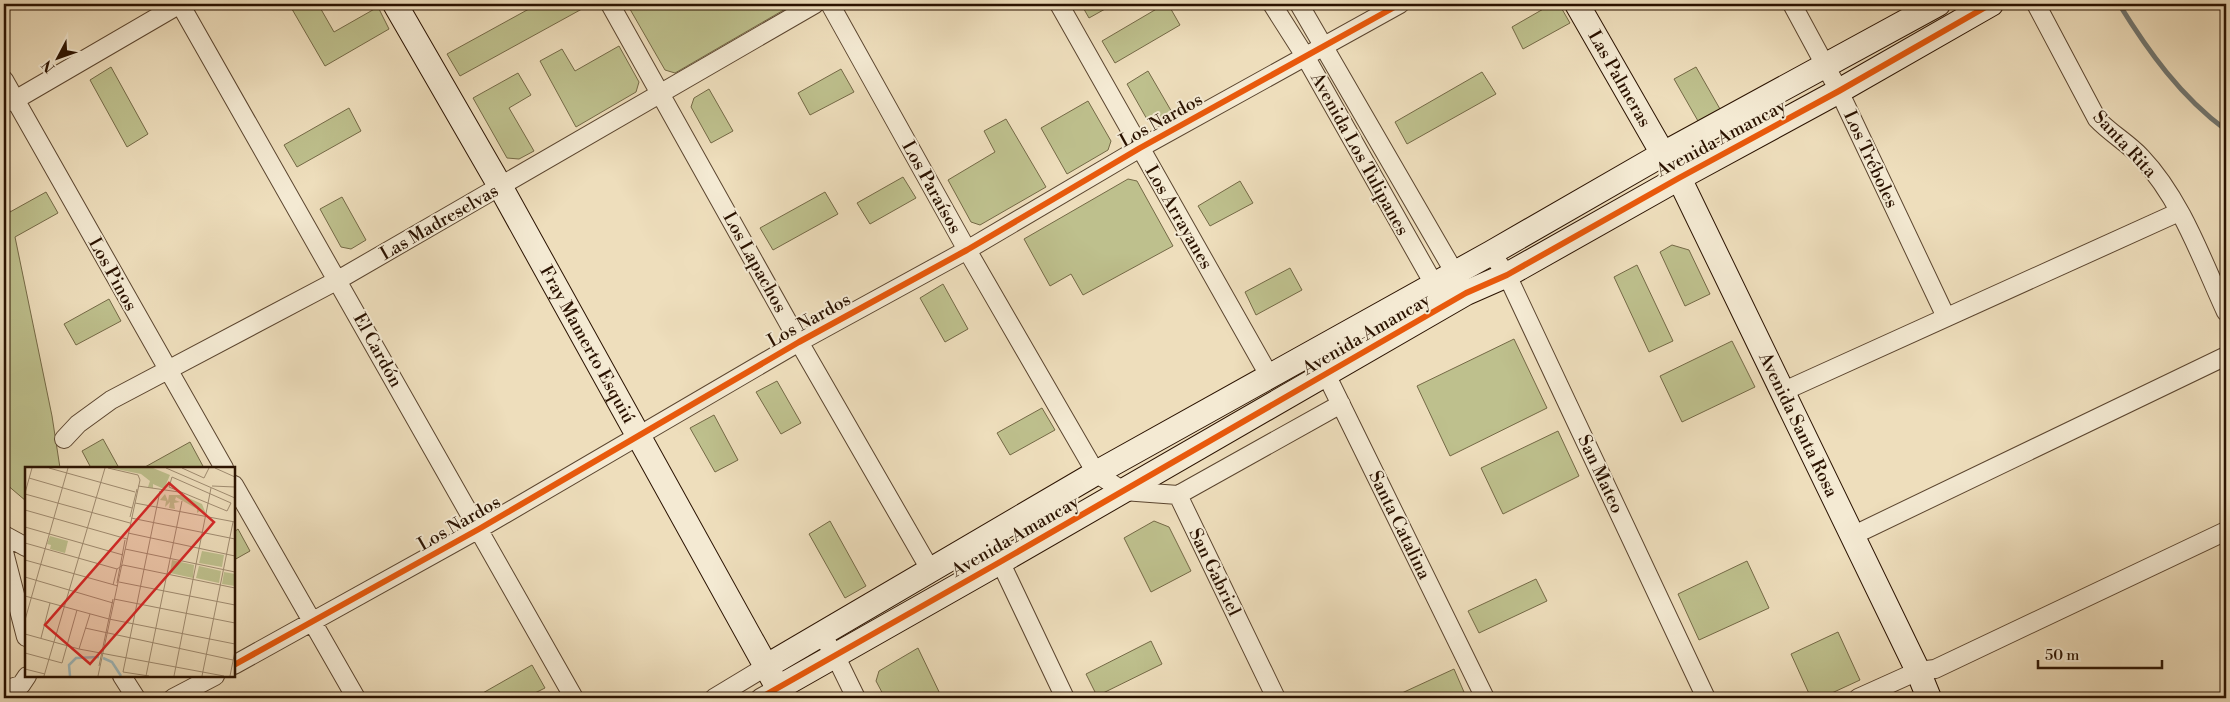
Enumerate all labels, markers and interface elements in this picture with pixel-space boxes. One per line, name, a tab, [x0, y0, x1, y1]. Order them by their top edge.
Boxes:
street label: Las Palmeras	[1582, 26, 1656, 132]
north arrow	[32, 32, 82, 82]
text: N	[39, 56, 59, 76]
street label: Avenida Los Tulipanes	[1305, 68, 1414, 240]
street label: Los Nardos	[1116, 88, 1207, 153]
street label: Avenida Amancay	[1652, 94, 1790, 183]
street label: Santa Rita	[2088, 106, 2162, 183]
street label: Los Tréboles	[1838, 107, 1903, 212]
street label: Los Paraísos	[897, 137, 967, 238]
street label: Los Arrayanes	[1140, 161, 1218, 273]
street label: Las Madreselvas	[376, 179, 503, 266]
street label: Los Lapachos	[717, 208, 792, 317]
street label: Los Pinos	[83, 233, 142, 315]
street label: Fray Mamerto Esquiú	[534, 262, 640, 428]
street label: Los Nardos	[764, 288, 855, 353]
street label: Avenida Amancay	[1297, 288, 1434, 381]
street label: El Cardón	[348, 309, 408, 392]
street label: Avenida Santa Rosa	[1753, 348, 1843, 502]
street label: San Mateo	[1572, 431, 1629, 517]
inset map	[25, 467, 235, 677]
street label: Santa Catalina	[1363, 467, 1436, 584]
street label: Los Nardos	[414, 490, 505, 556]
street label: Avenida Amancay	[946, 490, 1083, 583]
street label: San Gabriel	[1183, 524, 1246, 621]
scale bar	[2038, 637, 2161, 669]
text: 50 m	[2045, 646, 2079, 665]

